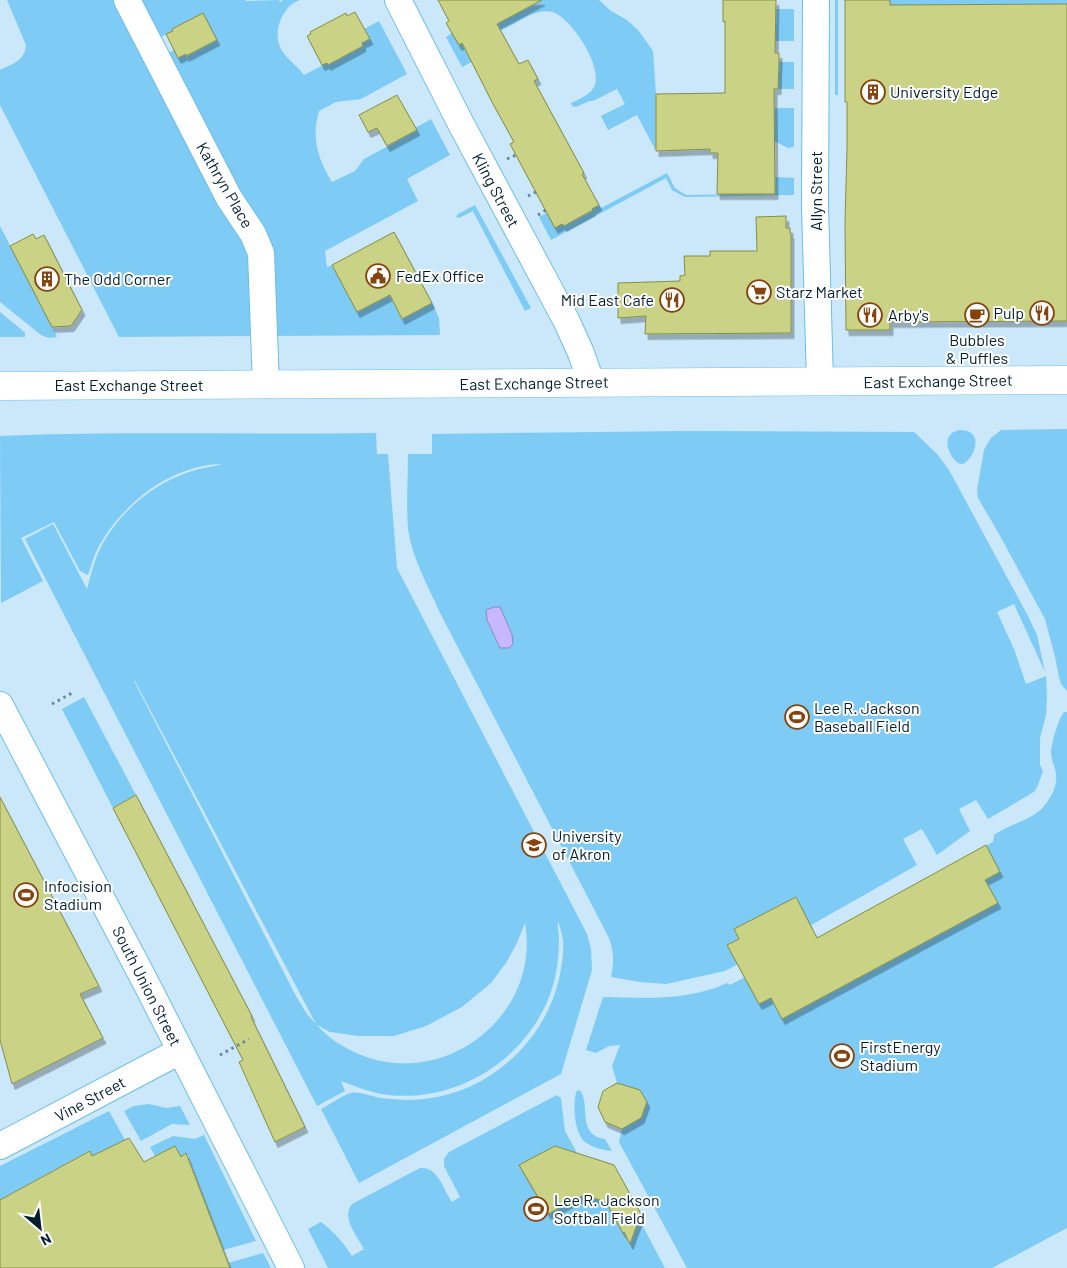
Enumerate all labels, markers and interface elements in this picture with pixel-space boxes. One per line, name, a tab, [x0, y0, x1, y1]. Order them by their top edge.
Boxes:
building icon: University Edge	[860, 79, 886, 105]
place label: University Edge	[890, 82, 998, 101]
street label: Kathryn Place	[193, 138, 258, 231]
street label: Kling Street	[469, 149, 524, 230]
street label: Allyn Street	[806, 151, 825, 231]
public building icon: FedEx Office	[365, 263, 391, 289]
building icon: The Odd Corner	[34, 266, 60, 292]
place label: FedEx Office	[396, 266, 484, 285]
place label: The Odd Corner	[64, 269, 171, 288]
supermarket icon: Starz Market	[746, 279, 772, 305]
place label: Starz Market	[776, 282, 863, 301]
restaurant icon: Mid East Cafe	[659, 287, 685, 313]
place label: Mid East Cafe	[561, 290, 654, 309]
restaurant icon: Pulp	[1029, 300, 1055, 326]
restaurant icon: Arby's	[857, 302, 883, 328]
cafe icon: Bubbles & Puffles	[964, 302, 990, 328]
place label: Pulp	[993, 303, 1024, 322]
place label: Arby's	[888, 305, 929, 324]
place label: Bubbles & Puffles	[946, 330, 1008, 367]
street label: East Exchange Street	[863, 370, 1013, 391]
street label: East Exchange Street	[459, 372, 609, 393]
street label: East Exchange Street	[54, 375, 204, 394]
place label: Lee R. Jackson Baseball Field	[814, 698, 920, 735]
sports icon: Lee R. Jackson Baseball Field	[784, 704, 810, 730]
place label: University of Akron	[552, 826, 622, 863]
school or university icon: University of Akron	[521, 832, 547, 858]
place label: Infocision Stadium	[44, 876, 112, 913]
sports icon: Infocision Stadium	[13, 882, 39, 908]
street label: South Union Street	[109, 923, 186, 1049]
place label: FirstEnergy Stadium	[860, 1037, 941, 1074]
sports icon: FirstEnergy Stadium	[829, 1043, 855, 1069]
street label: Vine Street	[51, 1072, 128, 1125]
place label: Lee R. Jackson Softball Field	[554, 1190, 660, 1227]
sports icon: Lee R. Jackson Softball Field	[523, 1196, 549, 1222]
north arrow	[15, 1203, 65, 1253]
text: N	[38, 1230, 54, 1250]

